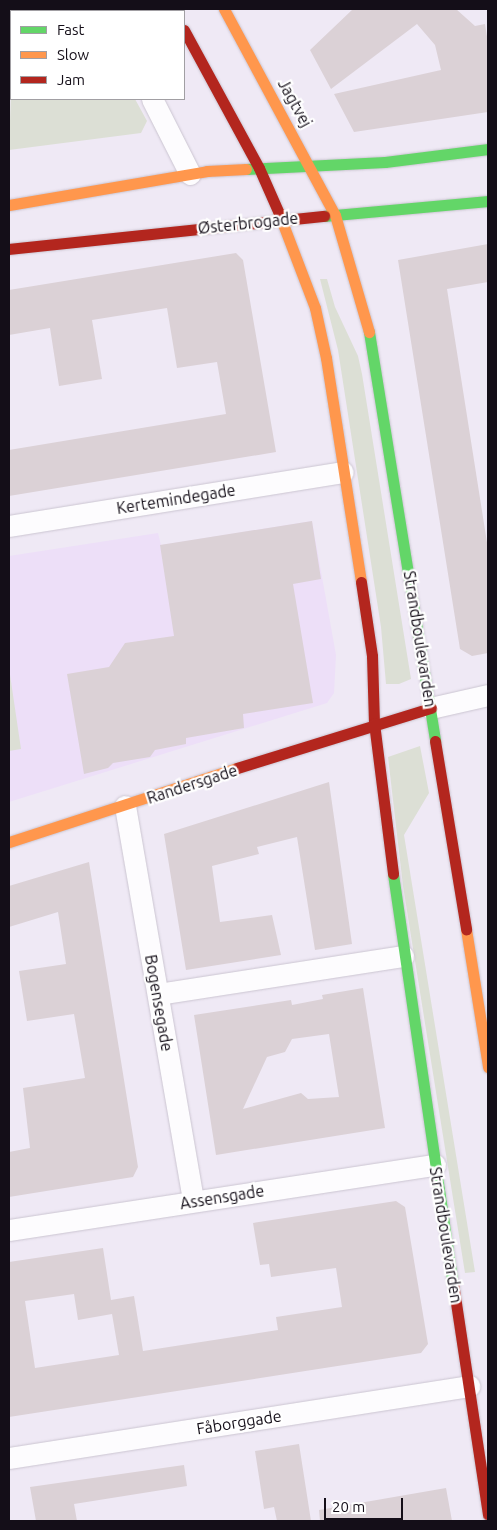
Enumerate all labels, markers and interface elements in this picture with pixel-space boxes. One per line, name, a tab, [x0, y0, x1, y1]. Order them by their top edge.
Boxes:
legend	[10, 10, 185, 100]
text: Fast	[57, 21, 84, 38]
text: Slow	[57, 46, 89, 63]
text: Jam	[57, 71, 85, 88]
street label: Jagtvej	[274, 76, 316, 130]
street label: Østerbrogade	[197, 208, 299, 238]
street label: Kertemindegade	[115, 480, 237, 518]
street label: Strandboulevarden	[400, 569, 440, 709]
street label: Randersgade	[144, 760, 240, 808]
street label: Bogensegade	[141, 953, 177, 1053]
street label: Strandboulevarden	[426, 1165, 466, 1305]
street label: Assensgade	[179, 1181, 265, 1213]
street label: Fåborggade	[195, 1406, 283, 1438]
scale bar	[327, 1488, 406, 1520]
text: 20 m	[332, 1498, 365, 1515]

